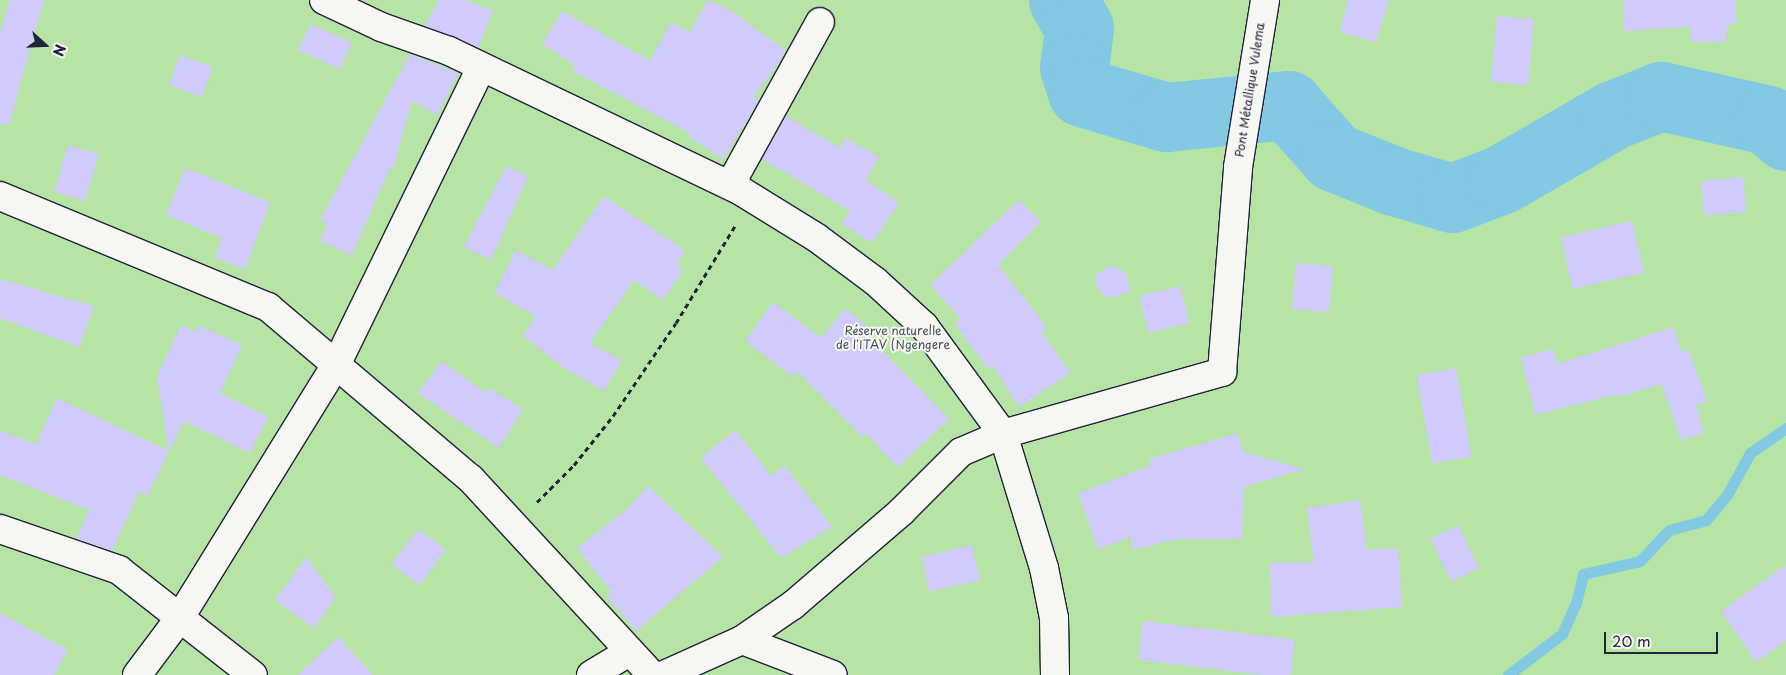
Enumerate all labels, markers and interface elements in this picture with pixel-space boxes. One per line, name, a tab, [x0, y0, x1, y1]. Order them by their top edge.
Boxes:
north arrow	[20, 20, 70, 70]
street label: Pont Métallique Vulema	[1232, 22, 1268, 158]
text: N	[48, 41, 71, 59]
park label: Réserve naturelle de l'ITAV (Ngengere	[836, 324, 950, 352]
scale bar	[1606, 622, 1720, 654]
text: 20 m	[1612, 629, 1651, 652]

